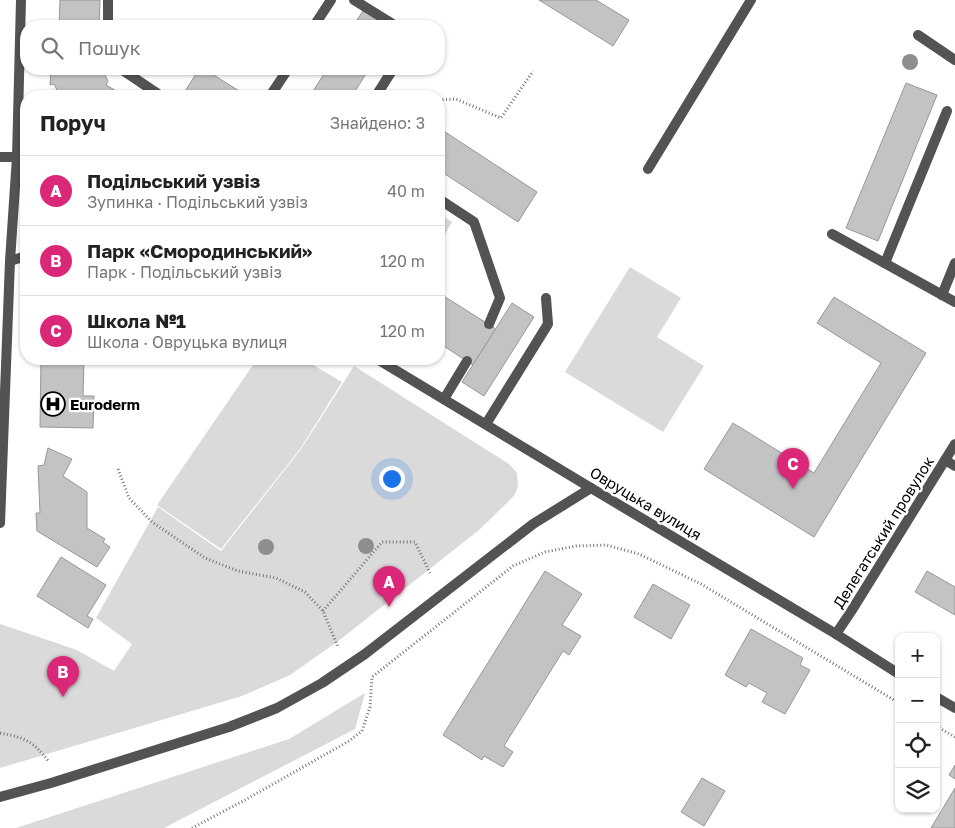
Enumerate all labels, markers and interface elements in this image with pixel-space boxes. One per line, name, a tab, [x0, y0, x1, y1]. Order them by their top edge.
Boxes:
search box	[20, 20, 445, 75]
icon: search	[38, 34, 66, 62]
text: Пошук	[78, 36, 141, 59]
text: Поруч	[40, 110, 106, 136]
text: Знайдено: 3	[330, 113, 425, 133]
text: Подільський узвіз	[87, 169, 260, 192]
text: A	[50, 181, 62, 201]
text: 40 m	[387, 181, 425, 201]
text: Зупинка · Подільський узвіз	[87, 192, 308, 212]
text: Парк «Смородинський»	[87, 239, 312, 262]
text: B	[50, 251, 62, 271]
text: 120 m	[380, 251, 425, 271]
text: Парк · Подільський узвіз	[87, 262, 282, 282]
text: Школа №1	[87, 309, 186, 332]
text: C	[50, 321, 62, 341]
text: 120 m	[380, 321, 425, 341]
text: Школа · Овруцька вулиця	[87, 332, 287, 352]
hospital icon: Euroderm	[40, 391, 66, 417]
place label: Euroderm	[70, 395, 140, 413]
pin: C	[777, 448, 809, 489]
street label: Делегатський провулок	[829, 452, 937, 611]
street label: Овруцька вулиця	[587, 463, 705, 543]
your location	[379, 466, 405, 492]
pin: A	[373, 566, 405, 607]
map controls	[895, 633, 940, 813]
button: +	[895, 633, 940, 678]
pin: B	[47, 656, 79, 697]
button: −	[895, 678, 940, 723]
button: locate	[895, 723, 940, 768]
button: layers	[895, 768, 940, 813]

